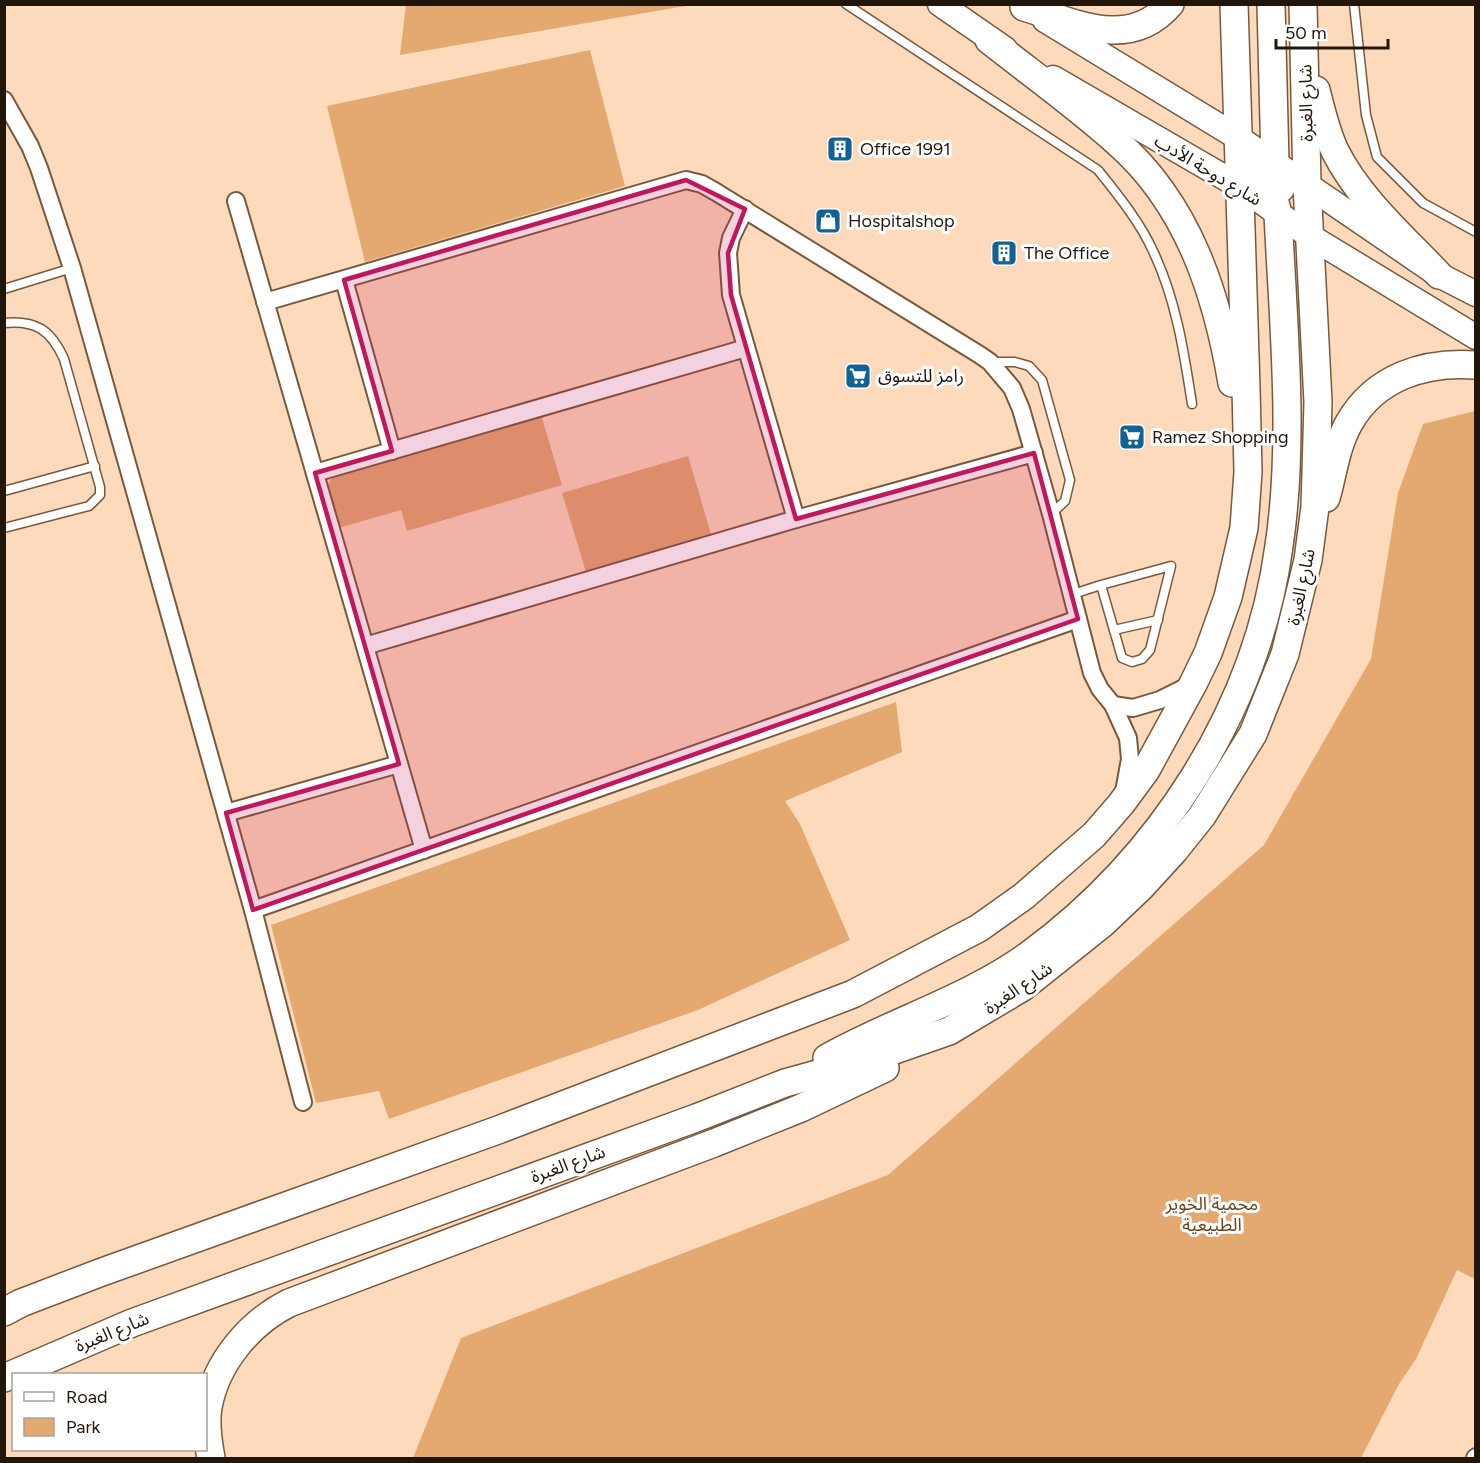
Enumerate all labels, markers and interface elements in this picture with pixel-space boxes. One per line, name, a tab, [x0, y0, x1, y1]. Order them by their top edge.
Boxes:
scale bar	[1276, 12, 1388, 50]
text: 50 m	[1285, 22, 1327, 44]
street label: شارع الغبرة	[1294, 64, 1321, 142]
street label: شارع دوحة الأدب	[1149, 129, 1266, 213]
building icon: Office 1991	[825, 134, 855, 164]
place label: Office 1991	[860, 138, 951, 160]
shop icon: Hospitalshop	[813, 206, 843, 236]
place label: Hospitalshop	[848, 210, 955, 232]
building icon: The Office	[989, 238, 1019, 268]
place label: The Office	[1024, 242, 1109, 264]
supermarket icon: رامز للتسوق	[843, 361, 873, 391]
place label: رامز للتسوق	[878, 365, 964, 387]
supermarket icon: Ramez Shopping	[1117, 422, 1147, 452]
place label: Ramez Shopping	[1152, 426, 1288, 448]
street label: شارع الغبرة	[1282, 547, 1323, 628]
street label: شارع الغبرة	[980, 957, 1058, 1021]
street label: شارع الغبرة	[528, 1140, 609, 1190]
park label: محمية الخوير الطبيعية	[1165, 1193, 1258, 1236]
street label: شارع الغبرة	[72, 1307, 153, 1360]
legend	[12, 1373, 207, 1451]
text: Road	[66, 1386, 107, 1408]
text: Park	[66, 1416, 101, 1438]

